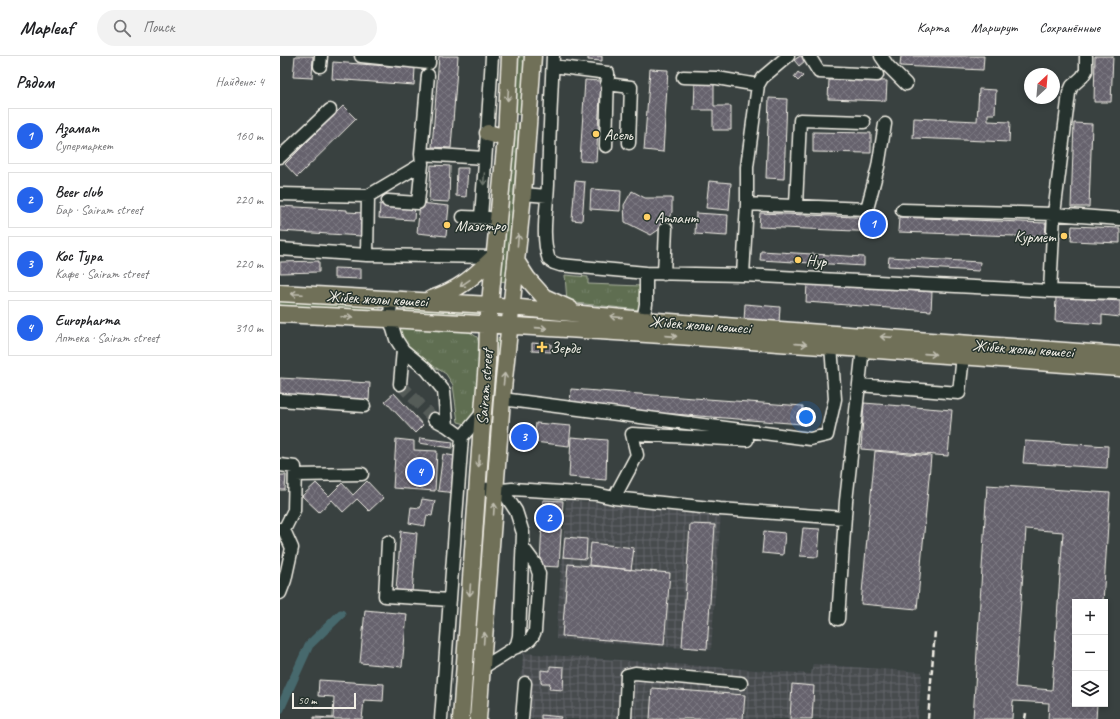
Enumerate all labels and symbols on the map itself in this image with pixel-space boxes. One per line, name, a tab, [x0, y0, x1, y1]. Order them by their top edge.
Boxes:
north arrow	[1024, 68, 1060, 104]
one-way arrow	[504, 88, 511, 101]
place label: Асель	[604, 125, 634, 145]
marker: Асель	[591, 129, 601, 139]
one-way arrow	[480, 172, 487, 185]
place label: Атлант	[655, 208, 700, 228]
pin: 1	[860, 209, 886, 239]
marker: Атлант	[642, 212, 652, 222]
place label: Маэстро	[455, 216, 507, 236]
marker: Маэстро	[442, 220, 452, 230]
place label: Курмет	[1014, 227, 1057, 247]
marker: Курмет	[1059, 231, 1069, 241]
one-way arrow	[515, 234, 522, 247]
place label: Нур	[806, 251, 827, 271]
marker: Нур	[793, 255, 803, 265]
one-way arrow	[459, 279, 470, 287]
street label: Жібек жолы көшесі	[326, 286, 430, 312]
one-way arrow	[291, 290, 304, 298]
street label: Жібек жолы көшесі	[649, 311, 753, 339]
one-way arrow	[340, 313, 353, 321]
one-way arrow	[610, 313, 623, 321]
one-way arrow	[534, 324, 547, 332]
one-way arrow	[664, 332, 677, 340]
one-way arrow	[880, 334, 893, 341]
street label: Жібек жолы көшесі	[972, 335, 1076, 363]
place label: Зерде	[550, 338, 582, 358]
one-way arrow	[794, 341, 807, 348]
marker: Зерде	[537, 342, 547, 352]
street label: Sairam street	[472, 346, 498, 426]
one-way arrow	[923, 350, 936, 357]
one-way arrow	[501, 373, 508, 386]
your location	[796, 407, 816, 427]
pin: 3	[511, 422, 537, 452]
one-way arrow	[476, 454, 483, 467]
pin: 4	[407, 457, 433, 487]
one-way arrow	[491, 503, 498, 516]
pin: 2	[536, 503, 562, 533]
one-way arrow	[467, 583, 474, 596]
one-way arrow	[481, 632, 488, 645]
scale bar	[292, 691, 356, 710]

